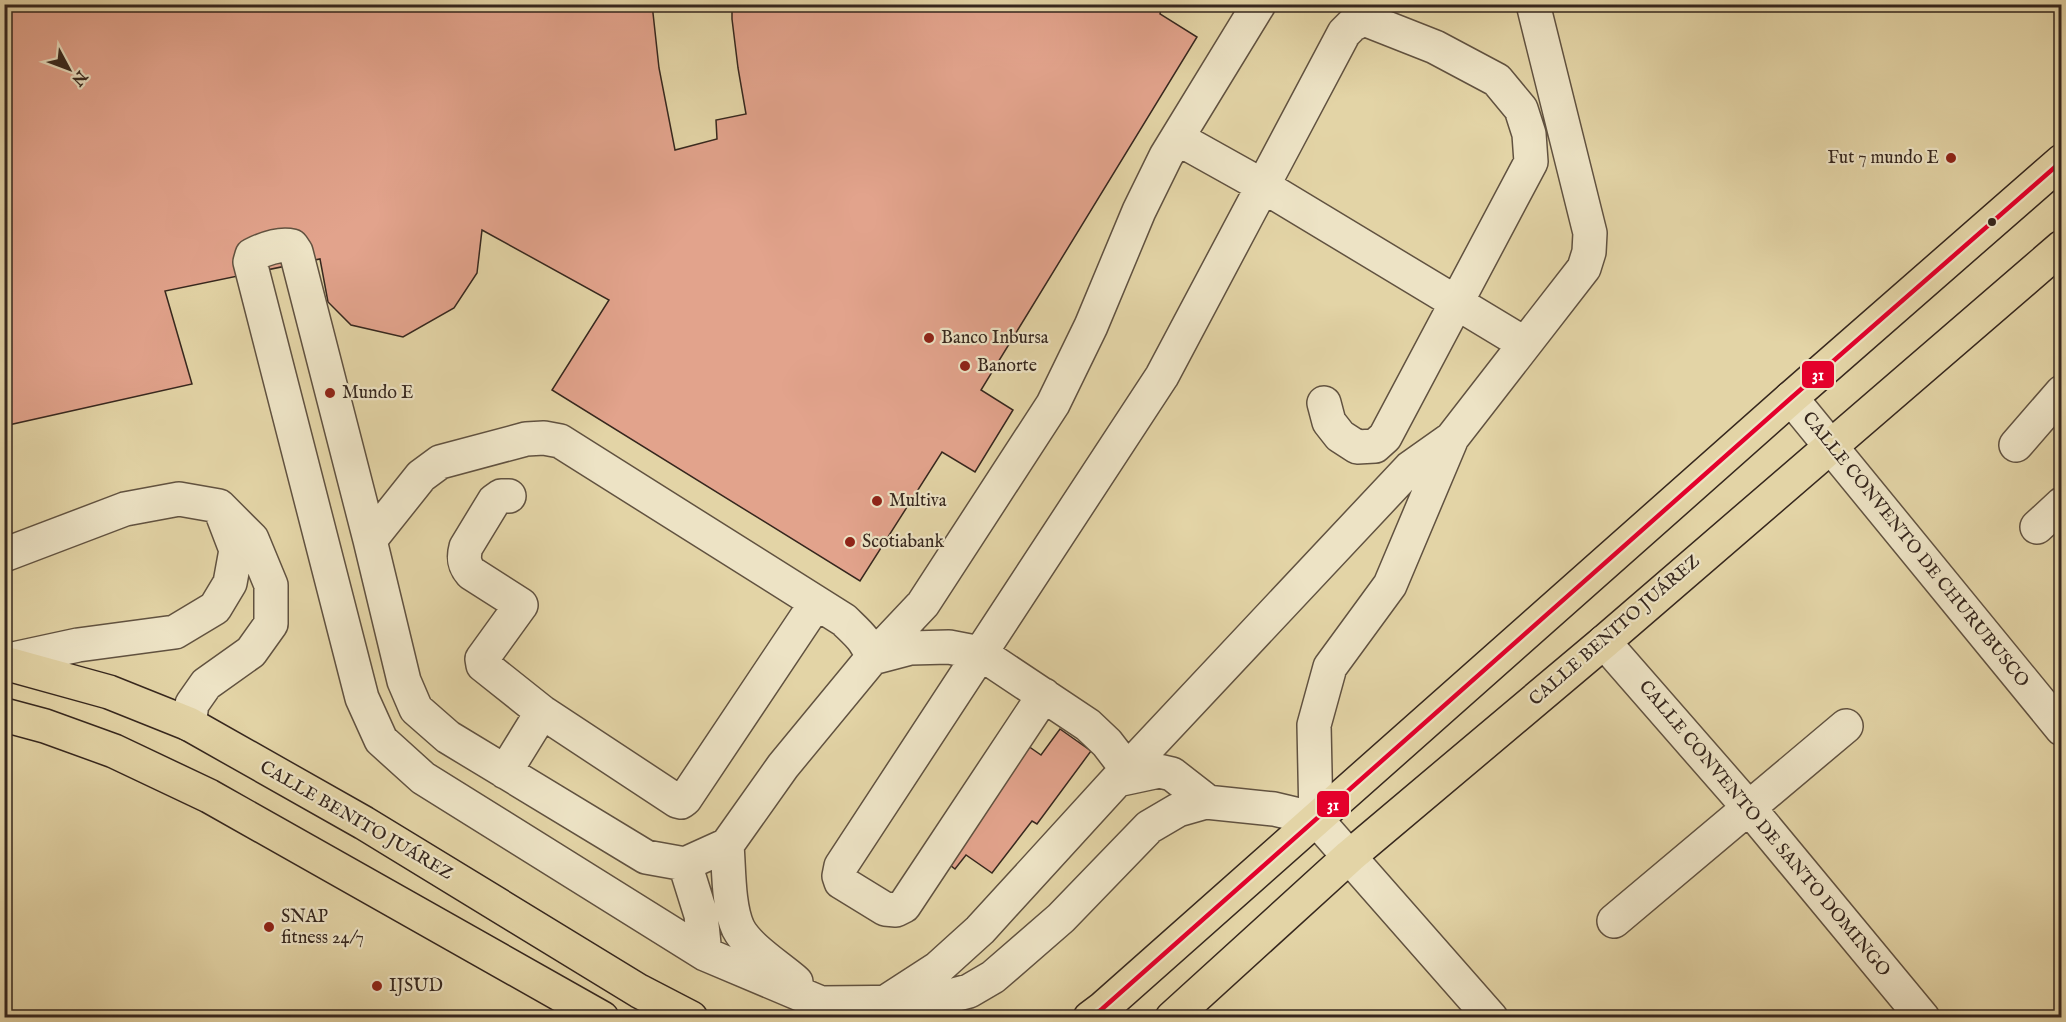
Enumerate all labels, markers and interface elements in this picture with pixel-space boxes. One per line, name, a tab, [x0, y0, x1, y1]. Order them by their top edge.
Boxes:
north arrow	[39, 39, 99, 99]
text: N	[67, 65, 92, 89]
place label: Fut 7 mundo E	[1827, 147, 1939, 170]
marker: Fut 7 mundo E	[1944, 151, 1958, 165]
unlabelled marker	[1986, 216, 1998, 228]
place label: Banco Inbursa	[941, 327, 1049, 350]
marker: Banco Inbursa	[922, 331, 936, 345]
place label: Banorte	[977, 355, 1037, 378]
marker: Banorte	[958, 359, 972, 373]
line badge: 31	[1801, 360, 1835, 389]
text: 31	[1812, 366, 1824, 386]
place label: Mundo E	[342, 382, 413, 405]
marker: Mundo E	[323, 386, 337, 400]
street label: CALLE CONVENTO DE CHURUBUSCO	[1797, 408, 2034, 693]
place label: Multiva	[889, 490, 947, 513]
marker: Multiva	[870, 494, 884, 508]
place label: Scotiabank	[862, 531, 944, 554]
marker: Scotiabank	[843, 535, 857, 549]
street label: CALLE BENITO JUÁREZ	[1523, 549, 1706, 712]
street label: CALLE CONVENTO DE SANTO DOMINGO	[1633, 676, 1895, 982]
street label: CALLE BENITO JUÁREZ	[255, 754, 458, 886]
line badge: 31	[1316, 790, 1350, 818]
text: 31	[1327, 796, 1339, 816]
place label: SNAP fitness 24/7	[281, 906, 364, 950]
marker: SNAP fitness 24/7	[262, 920, 276, 934]
place label: IJSUD	[389, 975, 443, 998]
marker: IJSUD	[370, 979, 384, 993]

